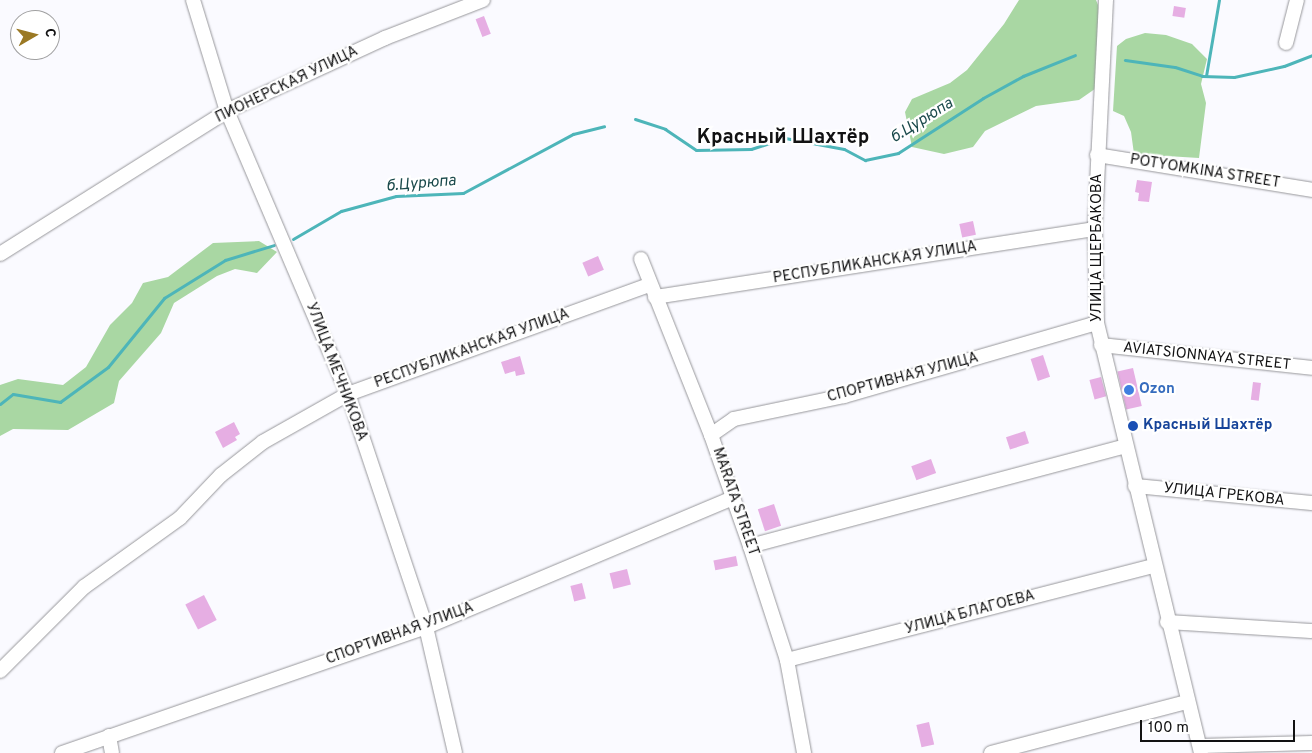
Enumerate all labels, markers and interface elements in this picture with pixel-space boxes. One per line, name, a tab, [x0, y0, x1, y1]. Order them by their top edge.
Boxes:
north arrow	[10, 10, 60, 60]
text: С	[40, 27, 58, 39]
street label: ПИОНЕРСКАЯ УЛИЦА	[213, 43, 361, 127]
water label: б.Цурюпа	[887, 94, 957, 148]
district label: Красный Шахтёр	[697, 126, 869, 150]
street label: POTYOMKINA STREET	[1128, 151, 1282, 193]
water label: б.Цурюпа	[385, 171, 457, 197]
street label: УЛИЦА ЩЕРБАКОВА	[1089, 173, 1107, 323]
street label: РЕСПУБЛИКАНСКАЯ УЛИЦА	[772, 238, 978, 288]
street label: УЛИЦА МЕЧНИКОВА	[301, 300, 371, 444]
street label: РЕСПУБЛИКАНСКАЯ УЛИЦА	[372, 305, 572, 393]
street label: AVIATSIONNAYA STREET	[1122, 339, 1292, 375]
street label: СПОРТИВНАЯ УЛИЦА	[825, 349, 981, 407]
place label: Ozon	[1139, 381, 1175, 399]
marker: Ozon	[1123, 384, 1135, 396]
place label: Красный Шахтёр	[1143, 417, 1272, 435]
marker: Красный Шахтёр	[1127, 420, 1139, 432]
street label: MARATA STREET	[708, 445, 762, 559]
street label: УЛИЦА ГРЕКОВА	[1162, 480, 1286, 510]
street label: УЛИЦА БЛАГОЕВА	[903, 587, 1037, 639]
street label: СПОРТИВНАЯ УЛИЦА	[324, 599, 476, 669]
scale bar	[1142, 710, 1297, 742]
text: 100 m	[1148, 719, 1189, 738]

